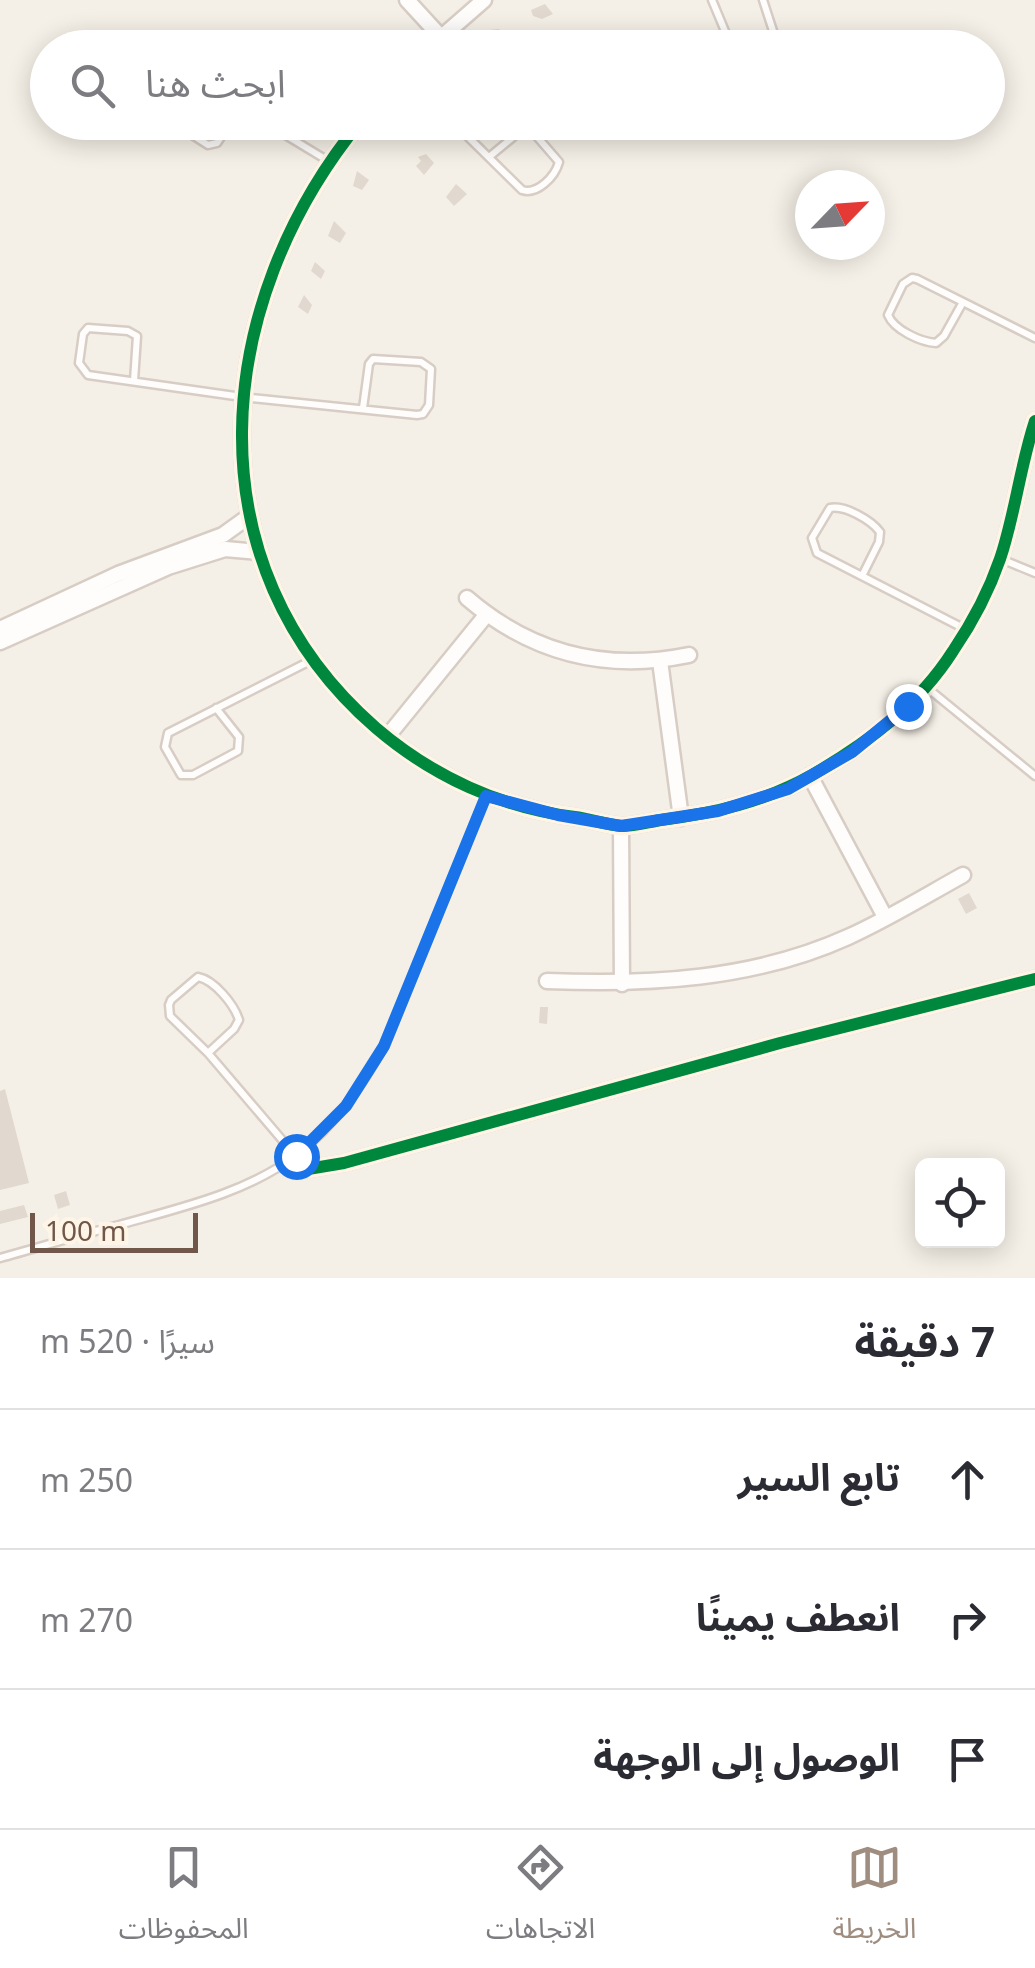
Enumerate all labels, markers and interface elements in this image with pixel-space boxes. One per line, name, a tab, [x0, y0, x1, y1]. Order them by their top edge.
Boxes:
search box	[30, 30, 1005, 140]
text: ابحث هنا	[145, 56, 286, 108]
icon: search	[65, 58, 120, 113]
north arrow	[795, 170, 885, 260]
route end	[886, 684, 932, 730]
route start	[274, 1134, 320, 1180]
map controls	[915, 1158, 1005, 1248]
button: locate	[915, 1158, 1005, 1248]
scale bar	[30, 1208, 198, 1252]
text: 100 m	[45, 1211, 127, 1249]
text: 7 دقيقة	[854, 1312, 995, 1369]
text: سيرًا · 520 m	[40, 1319, 215, 1362]
text: تابع السير	[738, 1450, 900, 1502]
icon: ahead	[940, 1452, 995, 1507]
text: 250 m	[40, 1458, 133, 1501]
text: انعطف يمينًا	[696, 1590, 900, 1642]
icon: right	[940, 1592, 995, 1647]
text: 270 m	[40, 1598, 133, 1641]
text: الوصول إلى الوجهة	[593, 1730, 900, 1782]
icon: arrive	[940, 1732, 995, 1787]
tab: المحفوظات	[119, 1840, 249, 1959]
tab: الاتجاهات	[486, 1840, 595, 1959]
tab: الخريطة	[832, 1840, 916, 1959]

